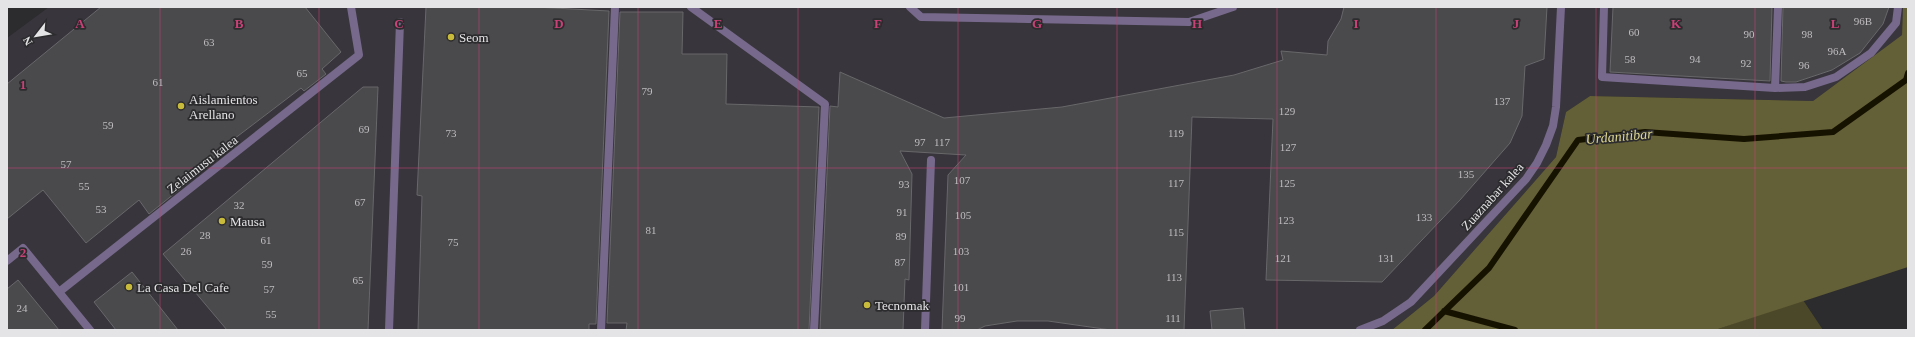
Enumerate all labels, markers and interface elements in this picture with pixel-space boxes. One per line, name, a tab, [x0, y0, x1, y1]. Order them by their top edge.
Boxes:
house number: 96B	[1854, 15, 1872, 27]
north arrow	[16, 16, 56, 56]
text: A	[75, 16, 85, 31]
text: B	[235, 16, 244, 31]
text: C	[394, 16, 404, 31]
text: D	[554, 16, 564, 31]
text: E	[714, 16, 722, 31]
text: F	[874, 16, 882, 31]
text: G	[1032, 16, 1042, 31]
text: H	[1192, 16, 1202, 31]
text: I	[1353, 16, 1359, 31]
text: J	[1513, 16, 1520, 31]
text: K	[1671, 16, 1682, 31]
text: L	[1831, 16, 1840, 31]
house number: 60	[1629, 26, 1640, 38]
house number: 90	[1744, 28, 1755, 40]
house number: 98	[1802, 28, 1813, 40]
place label: Seom	[459, 30, 489, 45]
marker: Seom	[446, 32, 456, 42]
text: N	[20, 35, 35, 48]
house number: 63	[204, 36, 215, 48]
house number: 96A	[1828, 45, 1847, 57]
house number: 58	[1625, 53, 1636, 65]
house number: 94	[1690, 53, 1701, 65]
house number: 92	[1741, 57, 1752, 69]
house number: 96	[1799, 59, 1810, 71]
house number: 65	[297, 67, 308, 79]
house number: 61	[153, 76, 164, 88]
text: 1	[20, 77, 26, 92]
house number: 79	[642, 85, 653, 97]
place label: Aislamientos Arellano	[189, 92, 258, 122]
house number: 137	[1494, 95, 1511, 107]
marker: Aislamientos Arellano	[176, 101, 186, 111]
house number: 129	[1279, 105, 1296, 117]
house number: 59	[103, 119, 114, 131]
house number: 69	[359, 123, 370, 135]
water label: Urdanitibar	[1585, 126, 1654, 147]
house number: 73	[446, 127, 457, 139]
house number: 119	[1168, 127, 1185, 139]
street label: Zelaimusu kalea	[164, 132, 241, 197]
house number: 97	[915, 136, 926, 148]
house number: 117	[934, 136, 951, 148]
house number: 127	[1280, 141, 1297, 153]
house number: 57	[61, 158, 72, 170]
street label: Zuaznabar kalea	[1458, 159, 1527, 233]
house number: 135	[1458, 168, 1475, 180]
house number: 107	[954, 174, 971, 186]
house number: 117	[1168, 177, 1185, 189]
house number: 125	[1279, 177, 1296, 189]
house number: 93	[899, 178, 910, 190]
house number: 55	[79, 180, 90, 192]
house number: 67	[355, 196, 366, 208]
house number: 32	[234, 199, 245, 211]
house number: 53	[96, 203, 107, 215]
house number: 91	[897, 206, 908, 218]
house number: 105	[955, 209, 972, 221]
house number: 133	[1416, 211, 1433, 223]
place label: Mausa	[230, 214, 265, 229]
house number: 123	[1278, 214, 1295, 226]
marker: Mausa	[217, 216, 227, 226]
house number: 81	[646, 224, 657, 236]
house number: 115	[1168, 226, 1185, 238]
house number: 28	[200, 229, 211, 241]
house number: 89	[896, 230, 907, 242]
house number: 61	[261, 234, 272, 246]
house number: 75	[448, 236, 459, 248]
text: 2	[20, 245, 26, 260]
house number: 26	[181, 245, 192, 257]
house number: 103	[953, 245, 970, 257]
house number: 121	[1275, 252, 1291, 264]
house number: 131	[1378, 252, 1394, 264]
house number: 87	[895, 256, 906, 268]
house number: 59	[262, 258, 273, 270]
house number: 113	[1166, 271, 1183, 283]
house number: 65	[353, 274, 364, 286]
place label: La Casa Del Cafe	[137, 280, 229, 295]
house number: 101	[953, 281, 969, 293]
marker: La Casa Del Cafe	[124, 282, 134, 292]
house number: 57	[264, 283, 275, 295]
place label: Tecnomak	[875, 298, 929, 313]
marker: Tecnomak	[862, 300, 872, 310]
house number: 24	[17, 302, 28, 314]
house number: 55	[266, 308, 277, 320]
house number: 99	[955, 312, 966, 324]
house number: 111	[1165, 312, 1181, 324]

